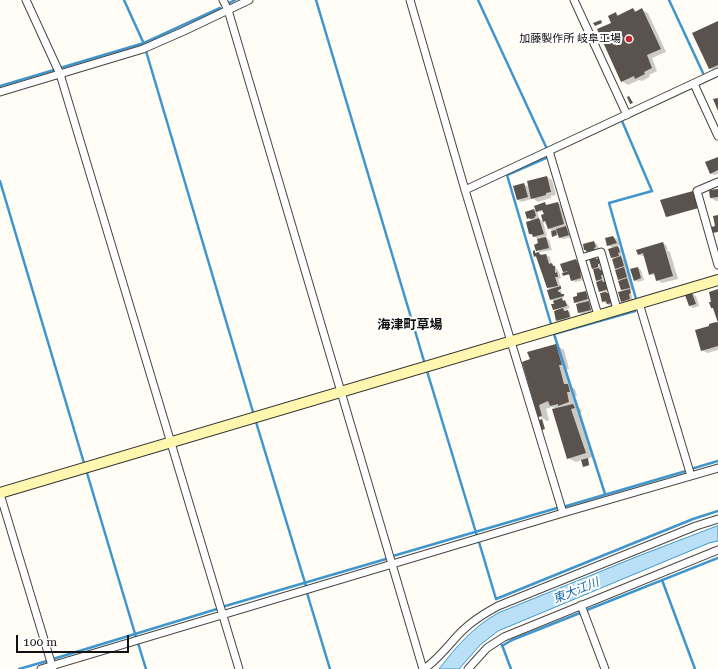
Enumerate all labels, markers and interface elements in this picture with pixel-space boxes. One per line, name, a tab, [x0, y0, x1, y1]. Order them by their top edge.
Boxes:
place label: 加藤製作所 岐阜工場	[519, 32, 621, 46]
marker: 加藤製作所 岐阜工場	[624, 34, 634, 44]
district label: 海津町草場	[378, 317, 442, 333]
water label: 東大江川	[551, 575, 601, 607]
scale bar	[18, 627, 131, 653]
text: 100 m	[23, 635, 57, 649]

